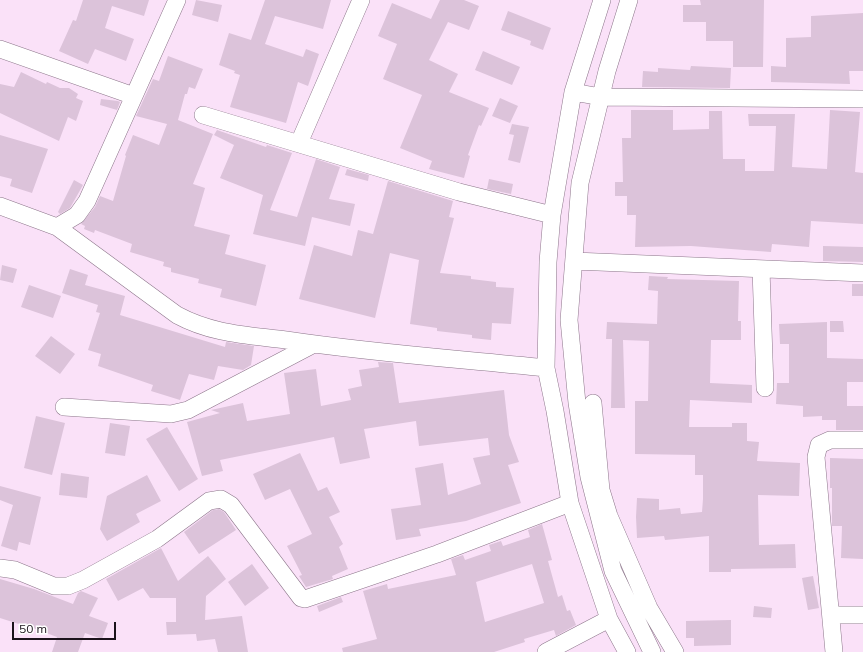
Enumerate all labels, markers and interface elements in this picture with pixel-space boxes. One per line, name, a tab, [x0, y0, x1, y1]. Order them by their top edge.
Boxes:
scale bar	[14, 614, 118, 640]
text: 50 m	[19, 621, 47, 636]

